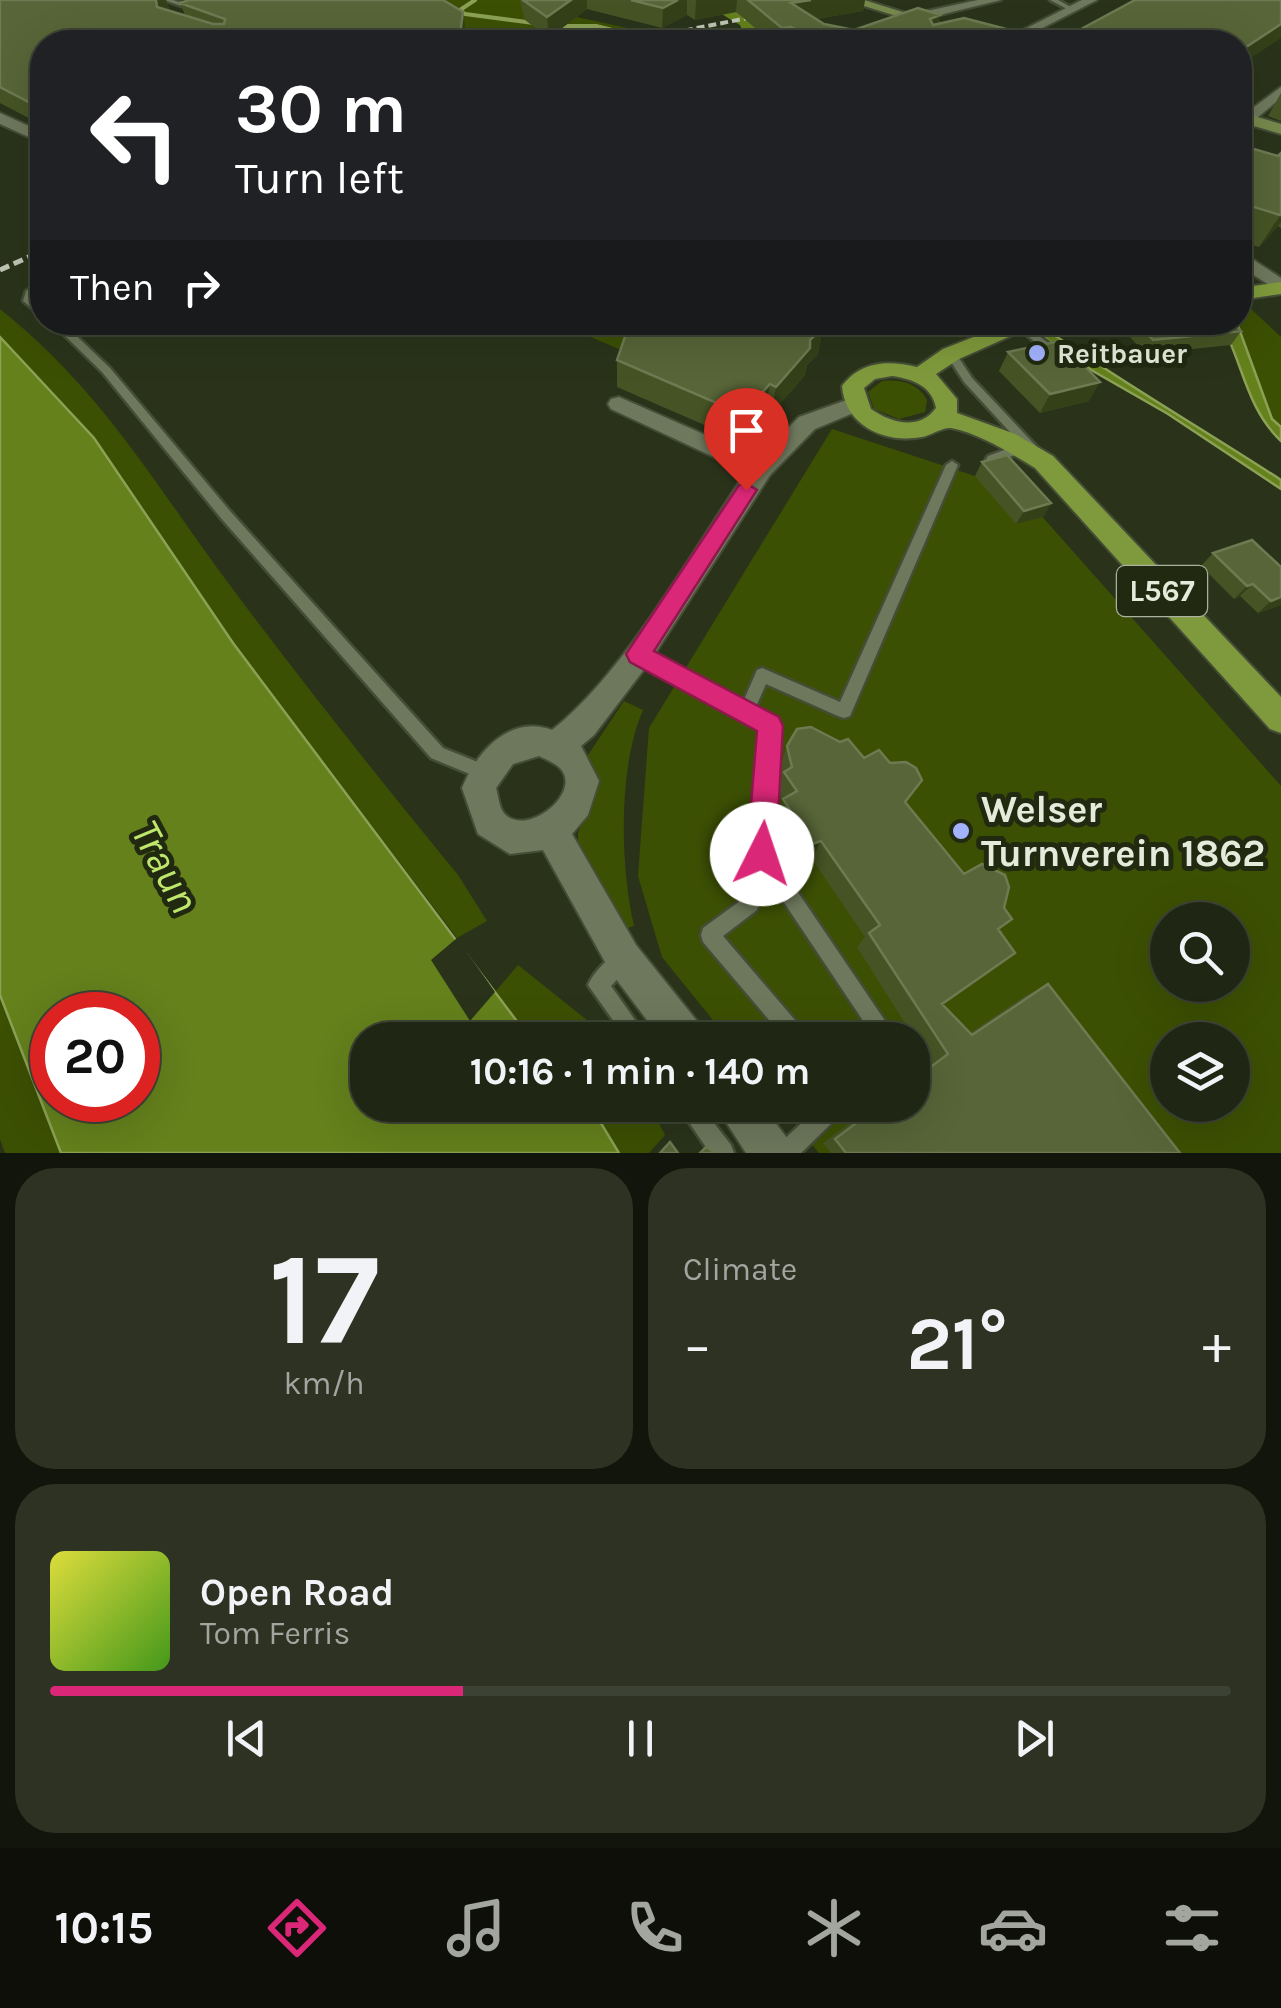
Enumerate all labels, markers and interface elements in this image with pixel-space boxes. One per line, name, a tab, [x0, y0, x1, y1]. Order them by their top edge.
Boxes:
text: 30 m	[235, 68, 407, 150]
icon: left	[70, 70, 200, 200]
text: Turn left	[235, 152, 404, 204]
icon: right	[174, 260, 229, 315]
text: Then	[70, 265, 154, 310]
place label: Reitbauer	[1057, 337, 1187, 370]
marker: Reitbauer	[1026, 342, 1048, 364]
pin	[704, 388, 789, 491]
icon: arrive	[719, 403, 774, 458]
road number: L567	[1117, 566, 1207, 616]
place label: Welser Turnverein 1862	[981, 787, 1265, 876]
position arrow	[710, 802, 814, 906]
water label: Traun	[120, 812, 210, 921]
marker: Welser Turnverein 1862	[950, 820, 972, 842]
map controls	[1150, 902, 1250, 1122]
button: search	[1150, 902, 1250, 1002]
speed limit sign: 20	[30, 992, 160, 1122]
button: layers	[1150, 1022, 1250, 1122]
text: 10:16 · 1 min · 140 m	[470, 1049, 810, 1094]
text: 17	[268, 1224, 380, 1376]
text: Climate	[683, 1251, 797, 1288]
text: 21°	[906, 1300, 1008, 1388]
text: −	[683, 1313, 712, 1377]
text: +	[1202, 1313, 1231, 1377]
text: km/h	[283, 1365, 365, 1402]
text: Open Road	[200, 1570, 394, 1615]
text: Tom Ferris	[200, 1615, 350, 1652]
icon: previous	[219, 1711, 274, 1766]
icon: pause	[613, 1711, 668, 1766]
icon: next	[1007, 1711, 1062, 1766]
icon: directions	[262, 1893, 332, 1963]
icon: music	[441, 1893, 511, 1963]
icon: phone	[620, 1893, 690, 1963]
icon: climate	[799, 1893, 869, 1963]
icon: car	[978, 1893, 1048, 1963]
icon: filters	[1157, 1893, 1227, 1963]
text: 10:15	[54, 1902, 153, 1954]

